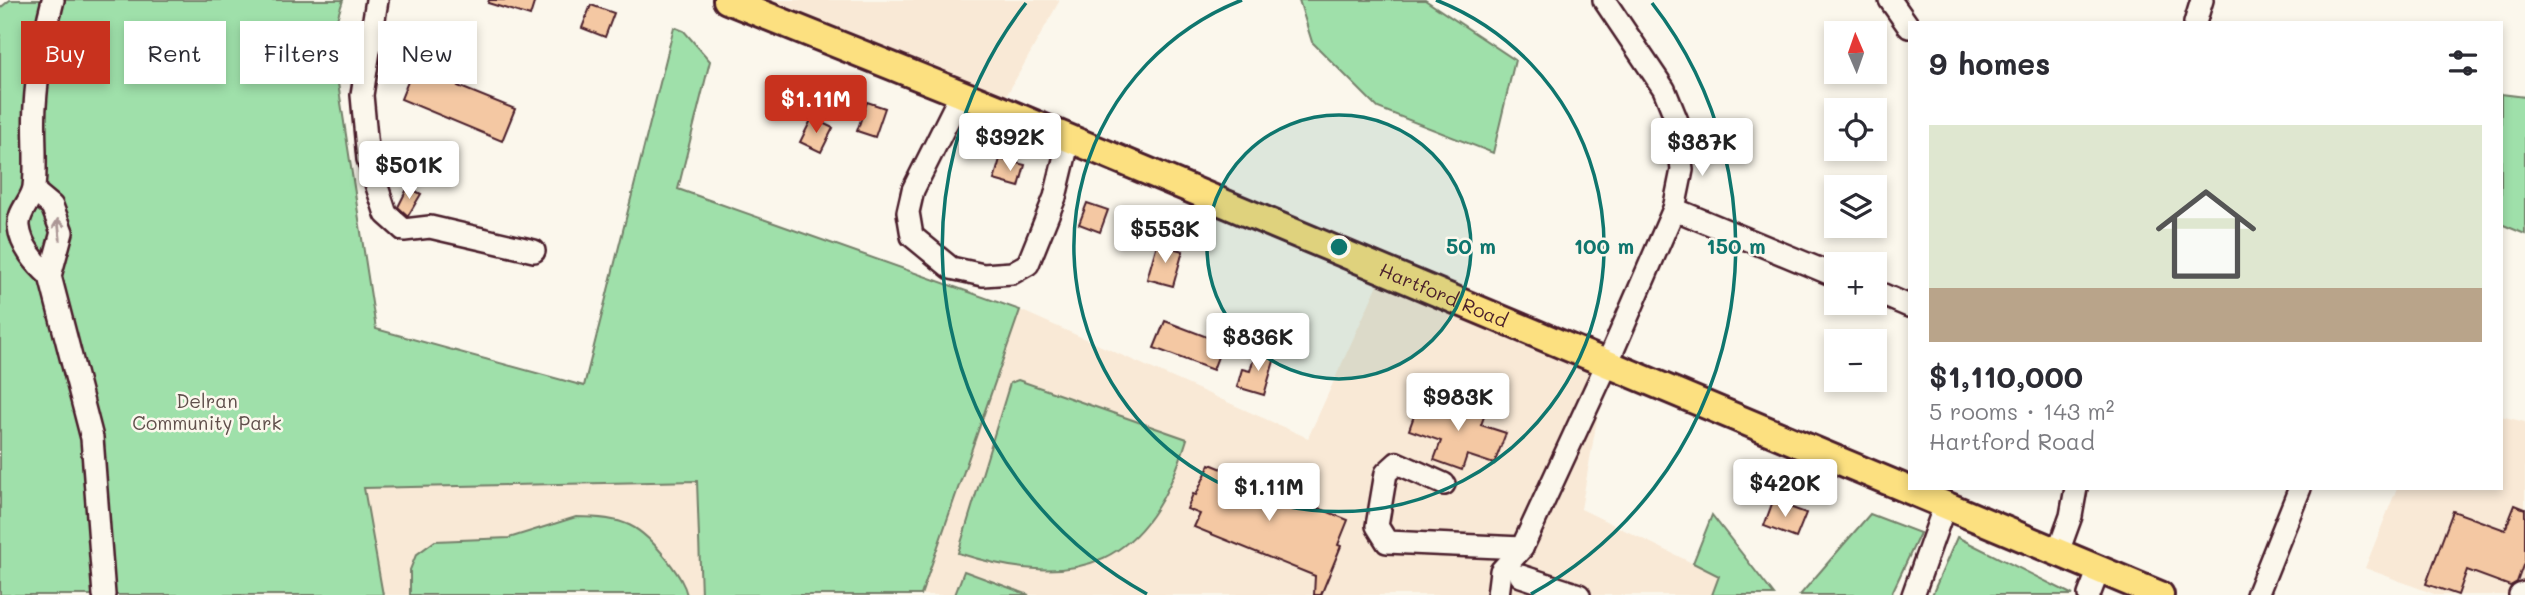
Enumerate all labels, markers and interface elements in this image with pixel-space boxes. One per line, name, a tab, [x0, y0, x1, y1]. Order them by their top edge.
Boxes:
chip: Buy	[21, 21, 110, 84]
chip: Rent	[124, 21, 226, 84]
chip: Filters	[240, 21, 364, 84]
chip: New	[378, 21, 477, 84]
north arrow	[1824, 21, 1886, 84]
map controls	[1824, 21, 1887, 392]
text: 9 homes	[1929, 43, 2050, 83]
icon: filters	[2444, 44, 2482, 82]
pin: $1.11M	[759, 76, 873, 135]
text: $1.11M	[781, 83, 851, 113]
button: locate	[1824, 98, 1887, 161]
pin: $392K	[961, 114, 1059, 173]
pin: $387K	[1653, 118, 1751, 178]
text: $392K	[975, 121, 1045, 151]
text: $387K	[1667, 126, 1737, 156]
pin: $501K	[360, 142, 458, 201]
text: $501K	[375, 149, 443, 179]
icon: home	[2143, 171, 2269, 297]
button: layers	[1824, 175, 1887, 238]
pin: $553K	[1116, 205, 1214, 265]
text: $553K	[1130, 213, 1200, 243]
one-way arrow	[52, 218, 65, 241]
text: 50 m	[1446, 232, 1496, 259]
text: 100 m	[1574, 232, 1634, 259]
text: 150 m	[1706, 232, 1766, 259]
centre of rings	[1327, 235, 1351, 259]
button: +	[1824, 252, 1887, 315]
street label: Hartford Road	[1376, 257, 1512, 333]
pin: $836K	[1209, 314, 1307, 373]
text: $836K	[1222, 321, 1294, 351]
button: −	[1824, 329, 1887, 392]
text: $1,110,000	[1929, 356, 2083, 396]
pin: $983K	[1409, 374, 1507, 433]
text: $983K	[1422, 381, 1494, 411]
park label: Delran Community Park	[132, 388, 282, 435]
text: 5 rooms · 143 m²	[1929, 396, 2115, 426]
text: Hartford Road	[1929, 426, 2095, 456]
pin: $420K	[1736, 460, 1834, 519]
pin: $1.11M	[1212, 463, 1326, 523]
text: $420K	[1749, 467, 1821, 497]
text: $1.11M	[1234, 471, 1304, 501]

